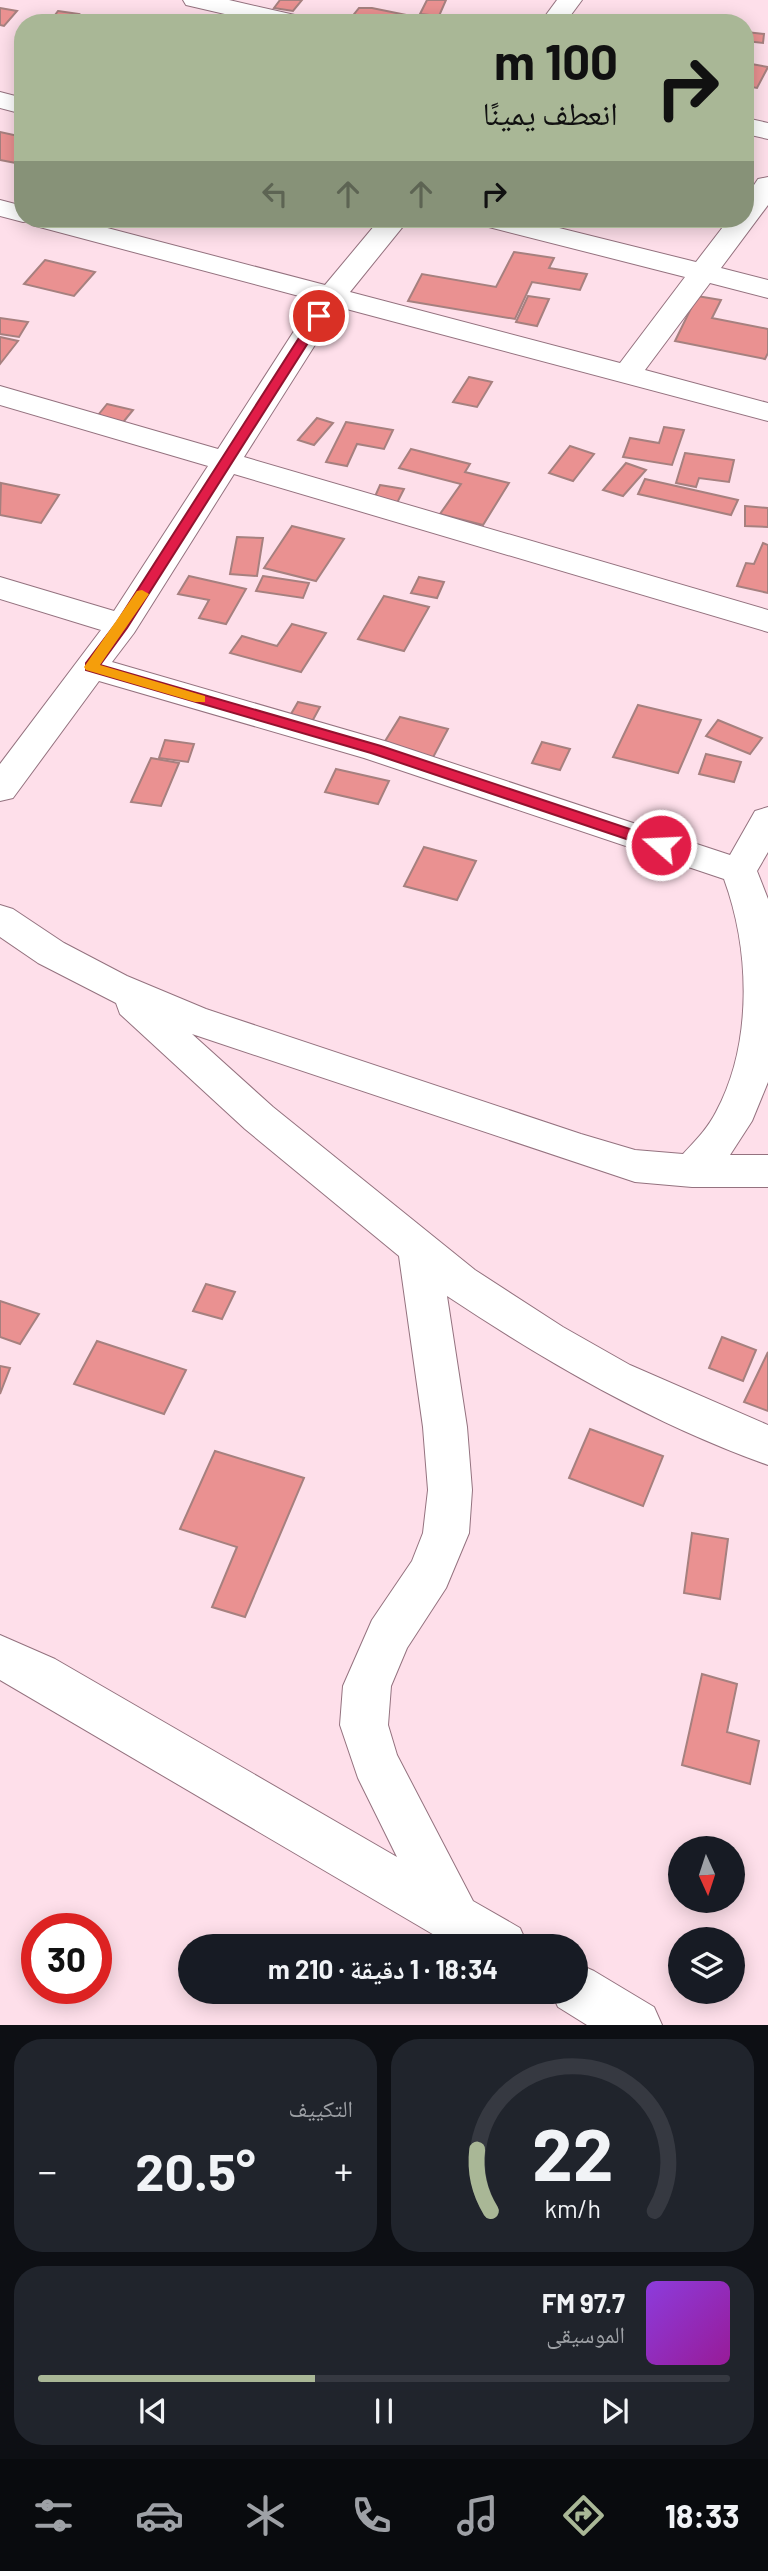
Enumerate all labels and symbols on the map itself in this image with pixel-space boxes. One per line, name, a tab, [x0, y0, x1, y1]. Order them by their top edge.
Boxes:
pin	[289, 286, 349, 346]
position arrow	[624, 808, 698, 882]
north arrow	[668, 1836, 746, 1913]
speed limit sign: 30	[21, 1913, 112, 2004]

